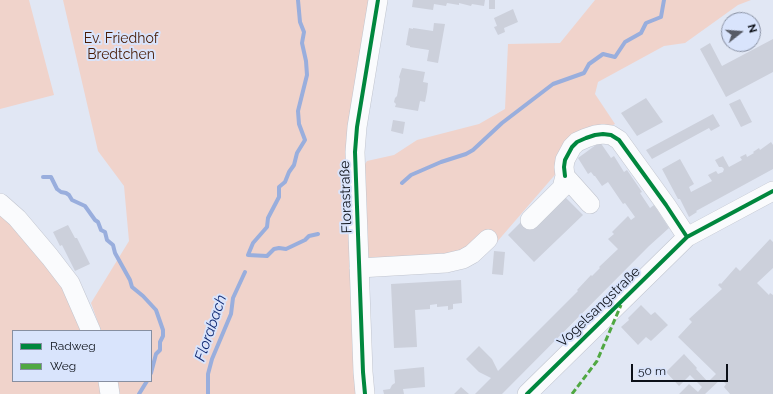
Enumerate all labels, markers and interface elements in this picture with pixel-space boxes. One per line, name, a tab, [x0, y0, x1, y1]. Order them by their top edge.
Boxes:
north arrow	[721, 12, 761, 52]
text: N	[745, 23, 759, 35]
park label: Ev. Friedhof Bredtchen	[84, 31, 158, 64]
street label: Florastraße	[336, 160, 356, 234]
street label: Vogelsangstraße	[554, 263, 644, 351]
water label: Florabach	[191, 292, 231, 364]
legend	[12, 330, 152, 382]
text: Radweg	[50, 339, 96, 353]
scale bar	[633, 356, 730, 382]
text: Weg	[50, 359, 76, 373]
text: 50 m	[638, 364, 666, 378]

